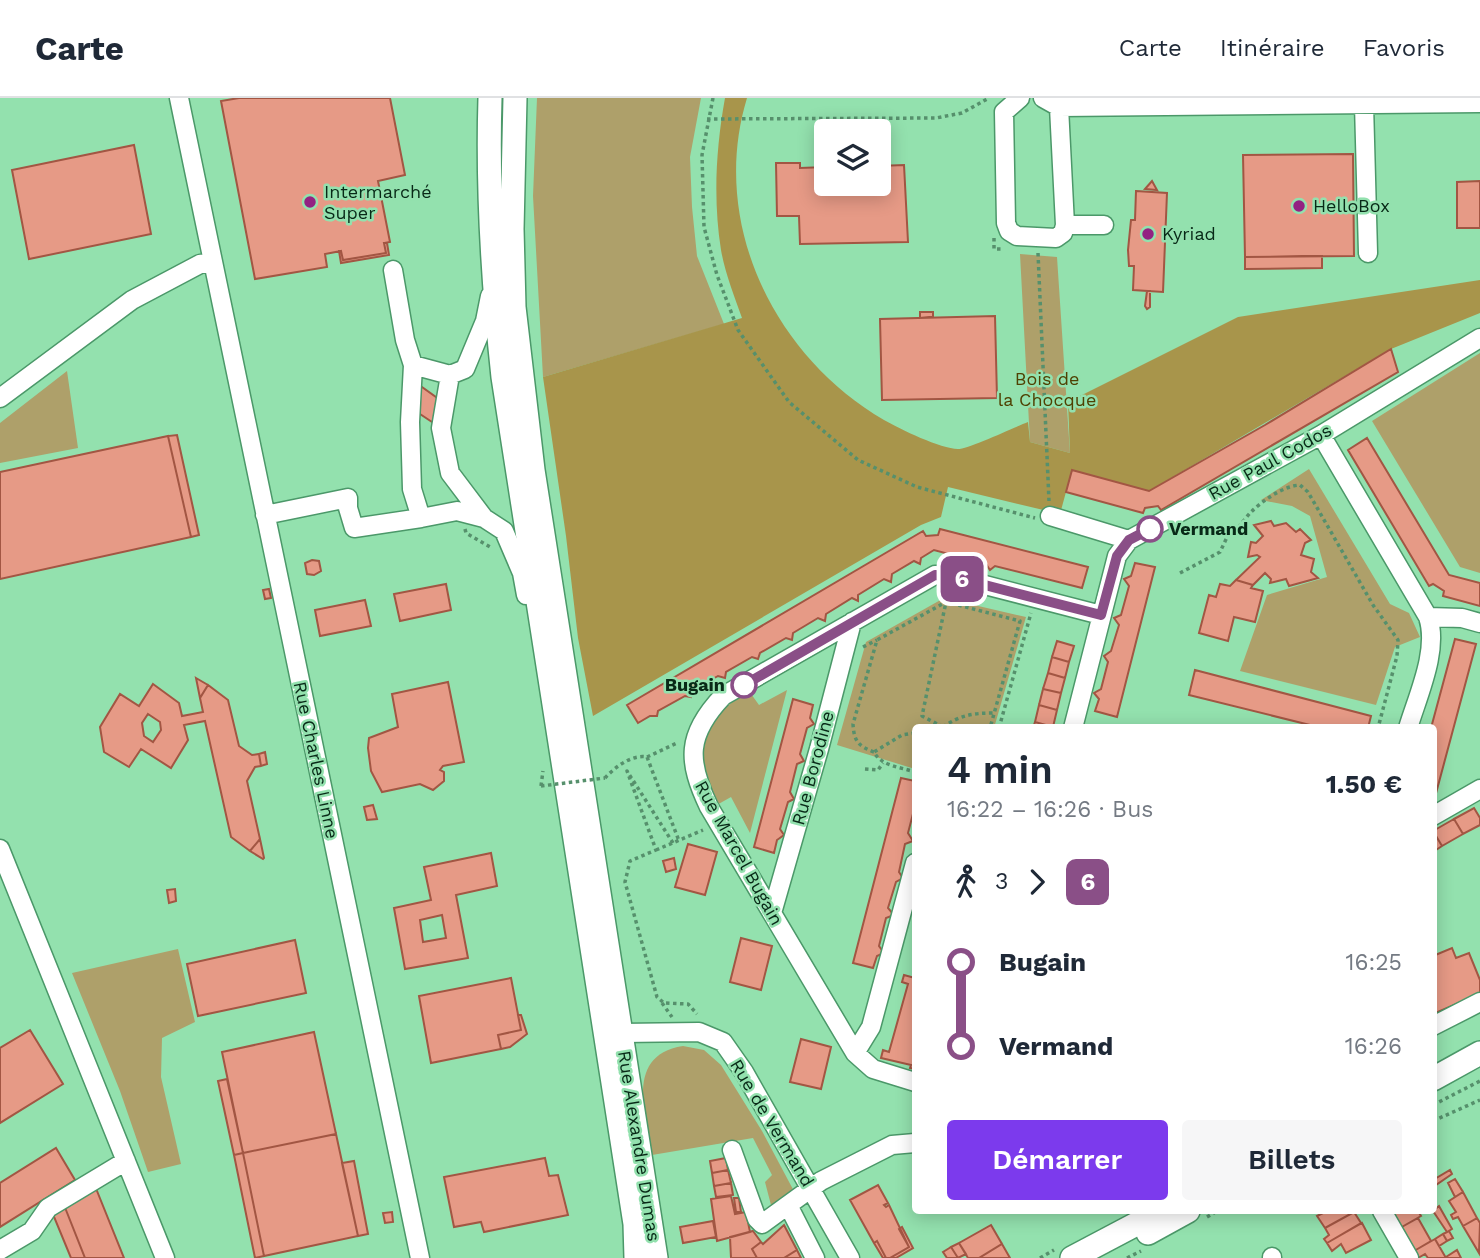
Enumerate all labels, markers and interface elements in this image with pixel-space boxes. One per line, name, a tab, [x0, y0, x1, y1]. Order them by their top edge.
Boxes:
text: Carte	[35, 29, 124, 68]
text: Carte	[1119, 34, 1182, 62]
text: Itinéraire	[1220, 34, 1325, 62]
text: Favoris	[1363, 34, 1445, 62]
map controls	[814, 119, 891, 196]
button: layers	[814, 119, 891, 196]
place label: Intermarché Super	[324, 181, 432, 223]
marker: Intermarché Super	[302, 194, 318, 210]
place label: HelloBox	[1313, 195, 1390, 216]
marker: HelloBox	[1291, 198, 1307, 214]
place label: Kyriad	[1162, 223, 1216, 244]
marker: Kyriad	[1140, 226, 1156, 242]
park label: Bois de la Chocque	[998, 368, 1096, 410]
street label: Rue Paul Codos	[1205, 419, 1335, 504]
marker: Vermand	[1137, 516, 1163, 542]
place label: Vermand	[1169, 518, 1248, 539]
line badge: 6	[939, 556, 985, 602]
text: 6	[955, 565, 969, 593]
marker: Bugain	[731, 672, 757, 698]
place label: Bugain	[665, 674, 725, 695]
street label: Rue Charles Linne	[290, 679, 343, 840]
street label: Rue Borodine	[787, 708, 838, 827]
text: 4 min	[947, 748, 1053, 792]
text: 1.50 €	[1326, 769, 1402, 799]
street label: Rue Marcel Bugain	[691, 777, 788, 929]
text: 16:22 – 16:26 · Bus	[947, 796, 1153, 823]
icon: walk	[947, 863, 985, 901]
icon: forward	[1018, 863, 1056, 901]
text: 3	[995, 868, 1008, 895]
text: 6	[1080, 868, 1095, 896]
text: Bugain	[999, 947, 1086, 977]
text: 16:25	[1345, 949, 1402, 976]
text: Vermand	[999, 1031, 1113, 1061]
text: 16:26	[1345, 1033, 1402, 1060]
street label: Rue Alexandre Dumas	[614, 1049, 665, 1243]
street label: Rue de Vermand	[726, 1055, 819, 1190]
button: Démarrer	[947, 1120, 1168, 1200]
button: Billets	[1182, 1120, 1402, 1200]

